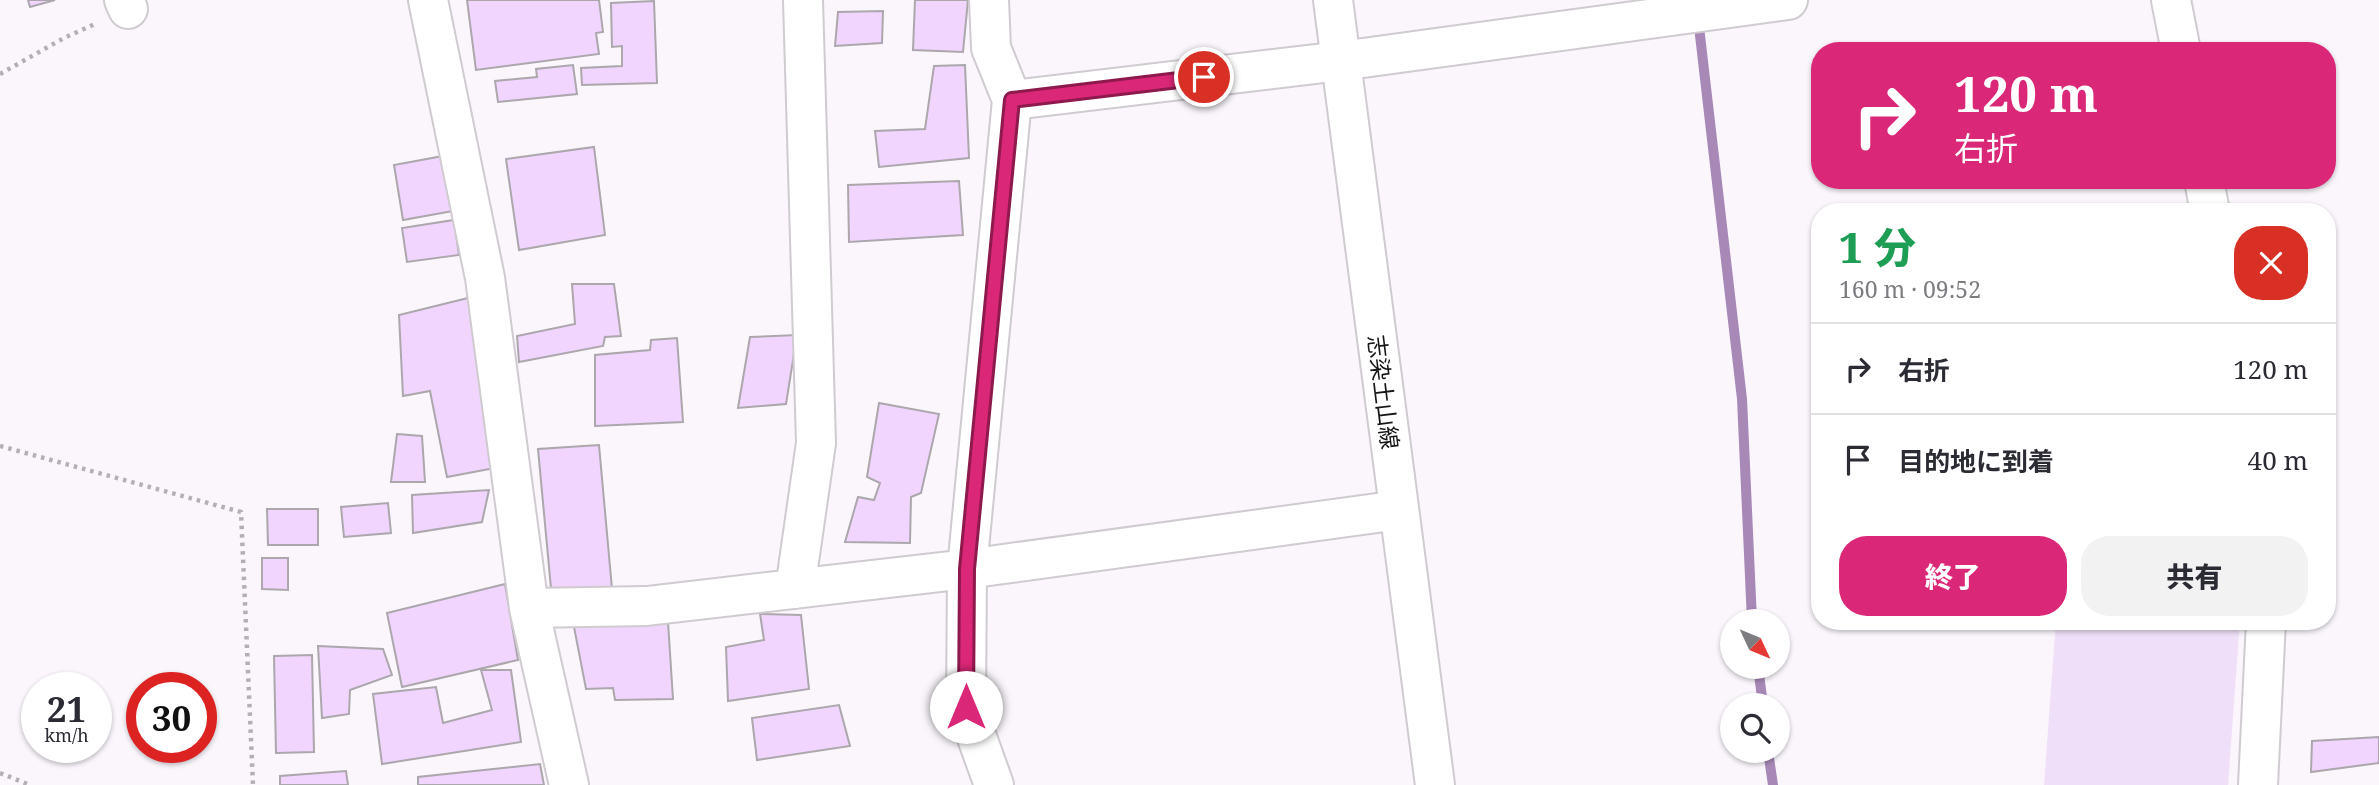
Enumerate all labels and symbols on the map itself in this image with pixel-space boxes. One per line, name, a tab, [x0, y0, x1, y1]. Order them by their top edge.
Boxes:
pin	[1174, 47, 1234, 107]
street label: 志染土山線	[1361, 333, 1407, 451]
north arrow	[1720, 609, 1790, 679]
position arrow	[929, 670, 1003, 744]
speed limit sign: 30	[126, 672, 217, 763]

